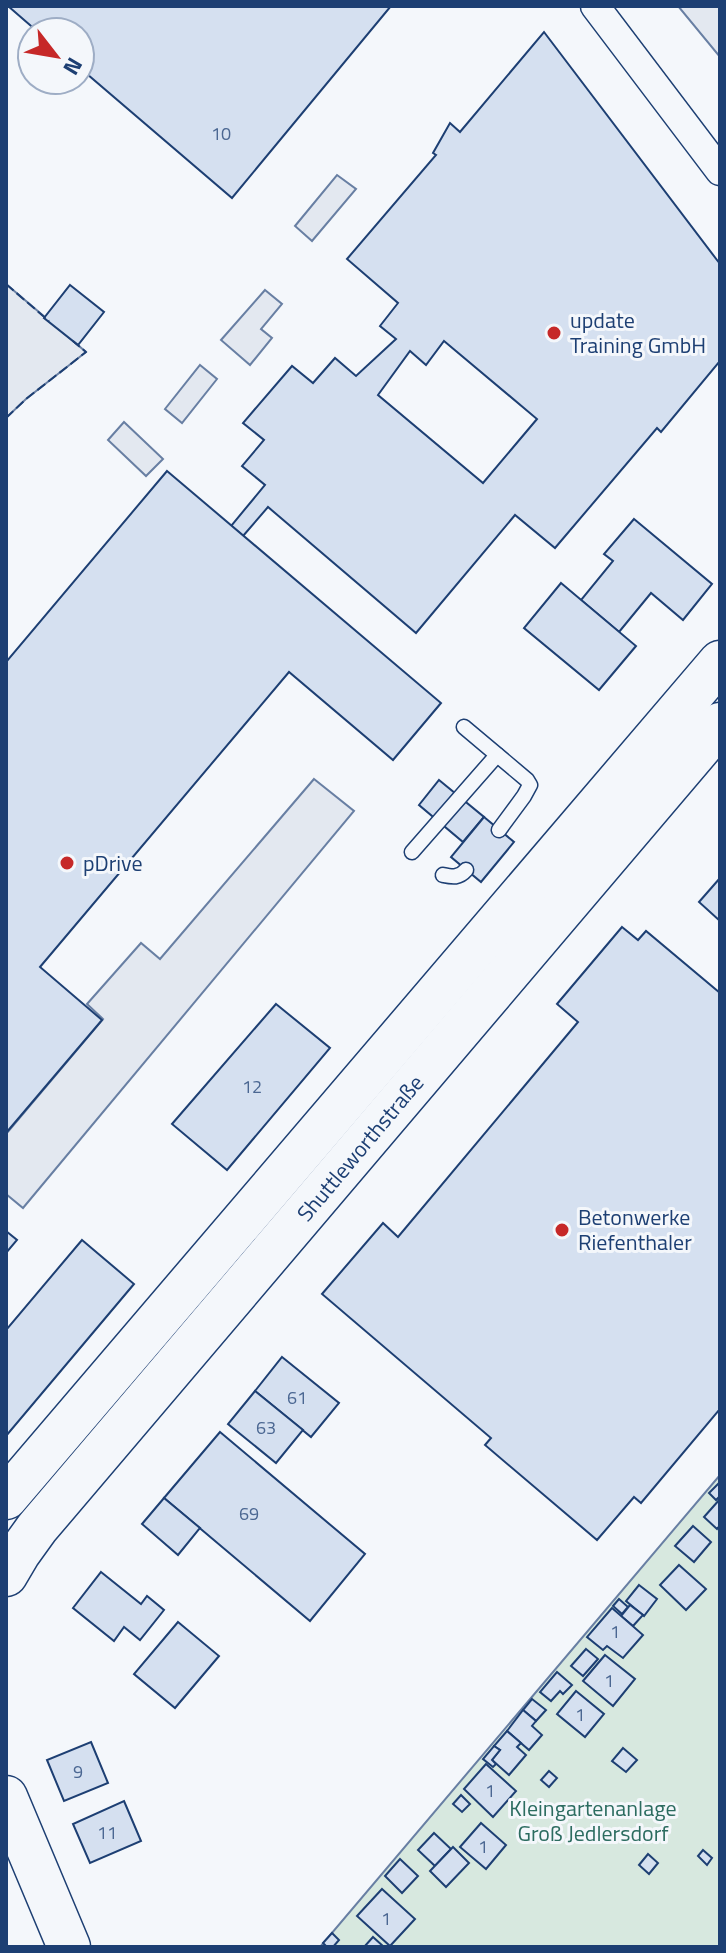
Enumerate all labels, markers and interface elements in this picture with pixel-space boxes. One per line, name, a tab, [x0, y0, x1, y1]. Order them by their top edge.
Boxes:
north arrow	[16, 16, 96, 96]
text: N	[55, 51, 92, 82]
house number: 10	[211, 120, 231, 147]
place label: update Training GmbH	[570, 303, 706, 362]
marker: update Training GmbH	[545, 324, 563, 342]
place label: pDrive	[83, 846, 143, 880]
marker: pDrive	[58, 854, 76, 872]
street label: Shuttleworthstraße	[288, 1067, 432, 1229]
house number: 12	[242, 1073, 262, 1100]
place label: Betonwerke Riefenthaler	[578, 1200, 692, 1259]
marker: Betonwerke Riefenthaler	[553, 1221, 571, 1239]
house number: 61	[287, 1384, 307, 1411]
house number: 63	[256, 1414, 276, 1441]
house number: 69	[239, 1500, 259, 1527]
house number: 1	[610, 1618, 620, 1645]
house number: 1	[604, 1667, 614, 1694]
house number: 1	[575, 1701, 585, 1728]
house number: 9	[73, 1758, 83, 1785]
house number: 1	[485, 1777, 495, 1804]
park label: Kleingartenanlage Groß Jedlersdorf	[509, 1791, 677, 1850]
house number: 11	[97, 1819, 117, 1846]
house number: 1	[478, 1833, 488, 1860]
house number: 1	[381, 1905, 391, 1932]

